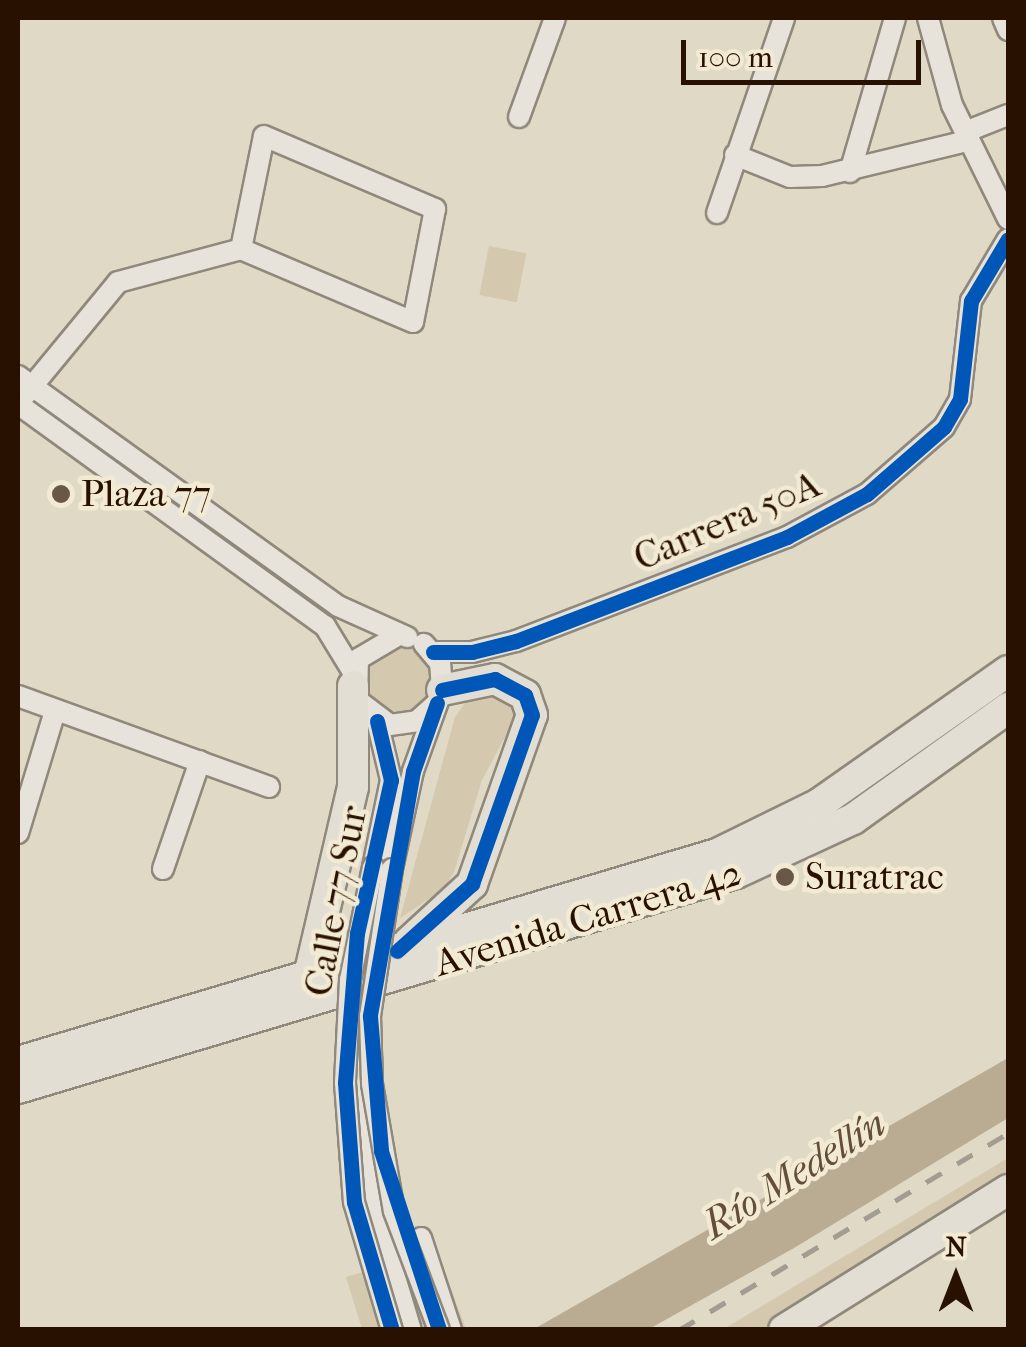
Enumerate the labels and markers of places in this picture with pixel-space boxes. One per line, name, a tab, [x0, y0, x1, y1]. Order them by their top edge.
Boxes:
place label: Plaza 77	[81, 471, 211, 517]
marker: Plaza 77	[50, 483, 72, 505]
place label: Suratrac	[805, 854, 944, 900]
marker: Suratrac	[774, 866, 796, 888]

